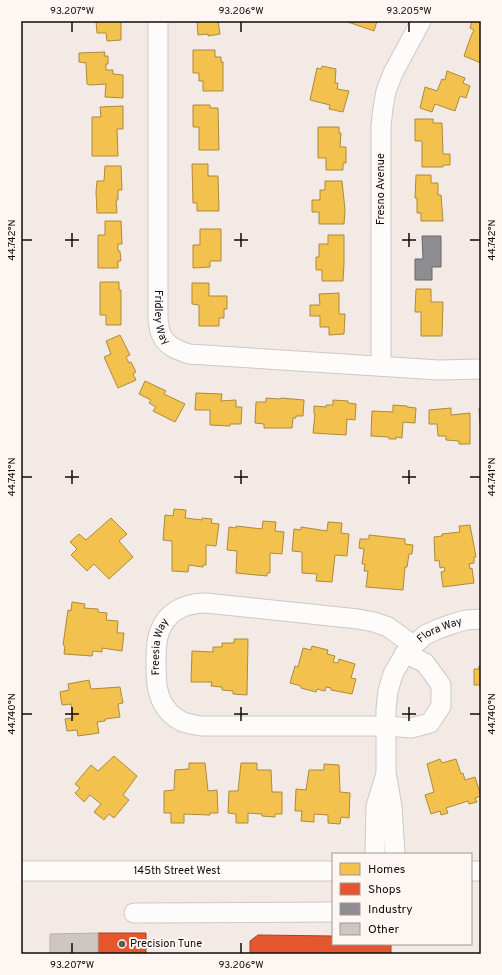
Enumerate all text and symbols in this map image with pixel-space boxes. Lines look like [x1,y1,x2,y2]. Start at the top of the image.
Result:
text: 93.207°W [50,5,94,18]
text: 93.206°W [218,5,264,18]
text: 93.205°W [386,5,432,18]
street label: Fresno Avenue [374,153,388,225]
text: 44.742°N [6,219,19,261]
text: 44.742°N [486,219,499,261]
street label: Fridley Way [151,290,173,348]
text: 44.741°N [6,458,19,496]
text: 44.741°N [486,458,499,496]
street label: Flora Way [414,614,464,646]
street label: Freesia Way [149,615,172,676]
text: 44.740°N [6,693,19,735]
text: 44.740°N [486,693,499,735]
legend [332,853,472,945]
text: Homes [368,862,405,878]
street label: 145th Street West [133,864,221,878]
text: Shops [368,882,401,898]
text: Industry [368,902,413,918]
text: Other [368,922,400,938]
place label: Precision Tune [130,937,202,951]
marker: Precision Tune [117,939,127,949]
text: 93.207°W [50,959,94,972]
text: 93.206°W [218,959,264,972]

